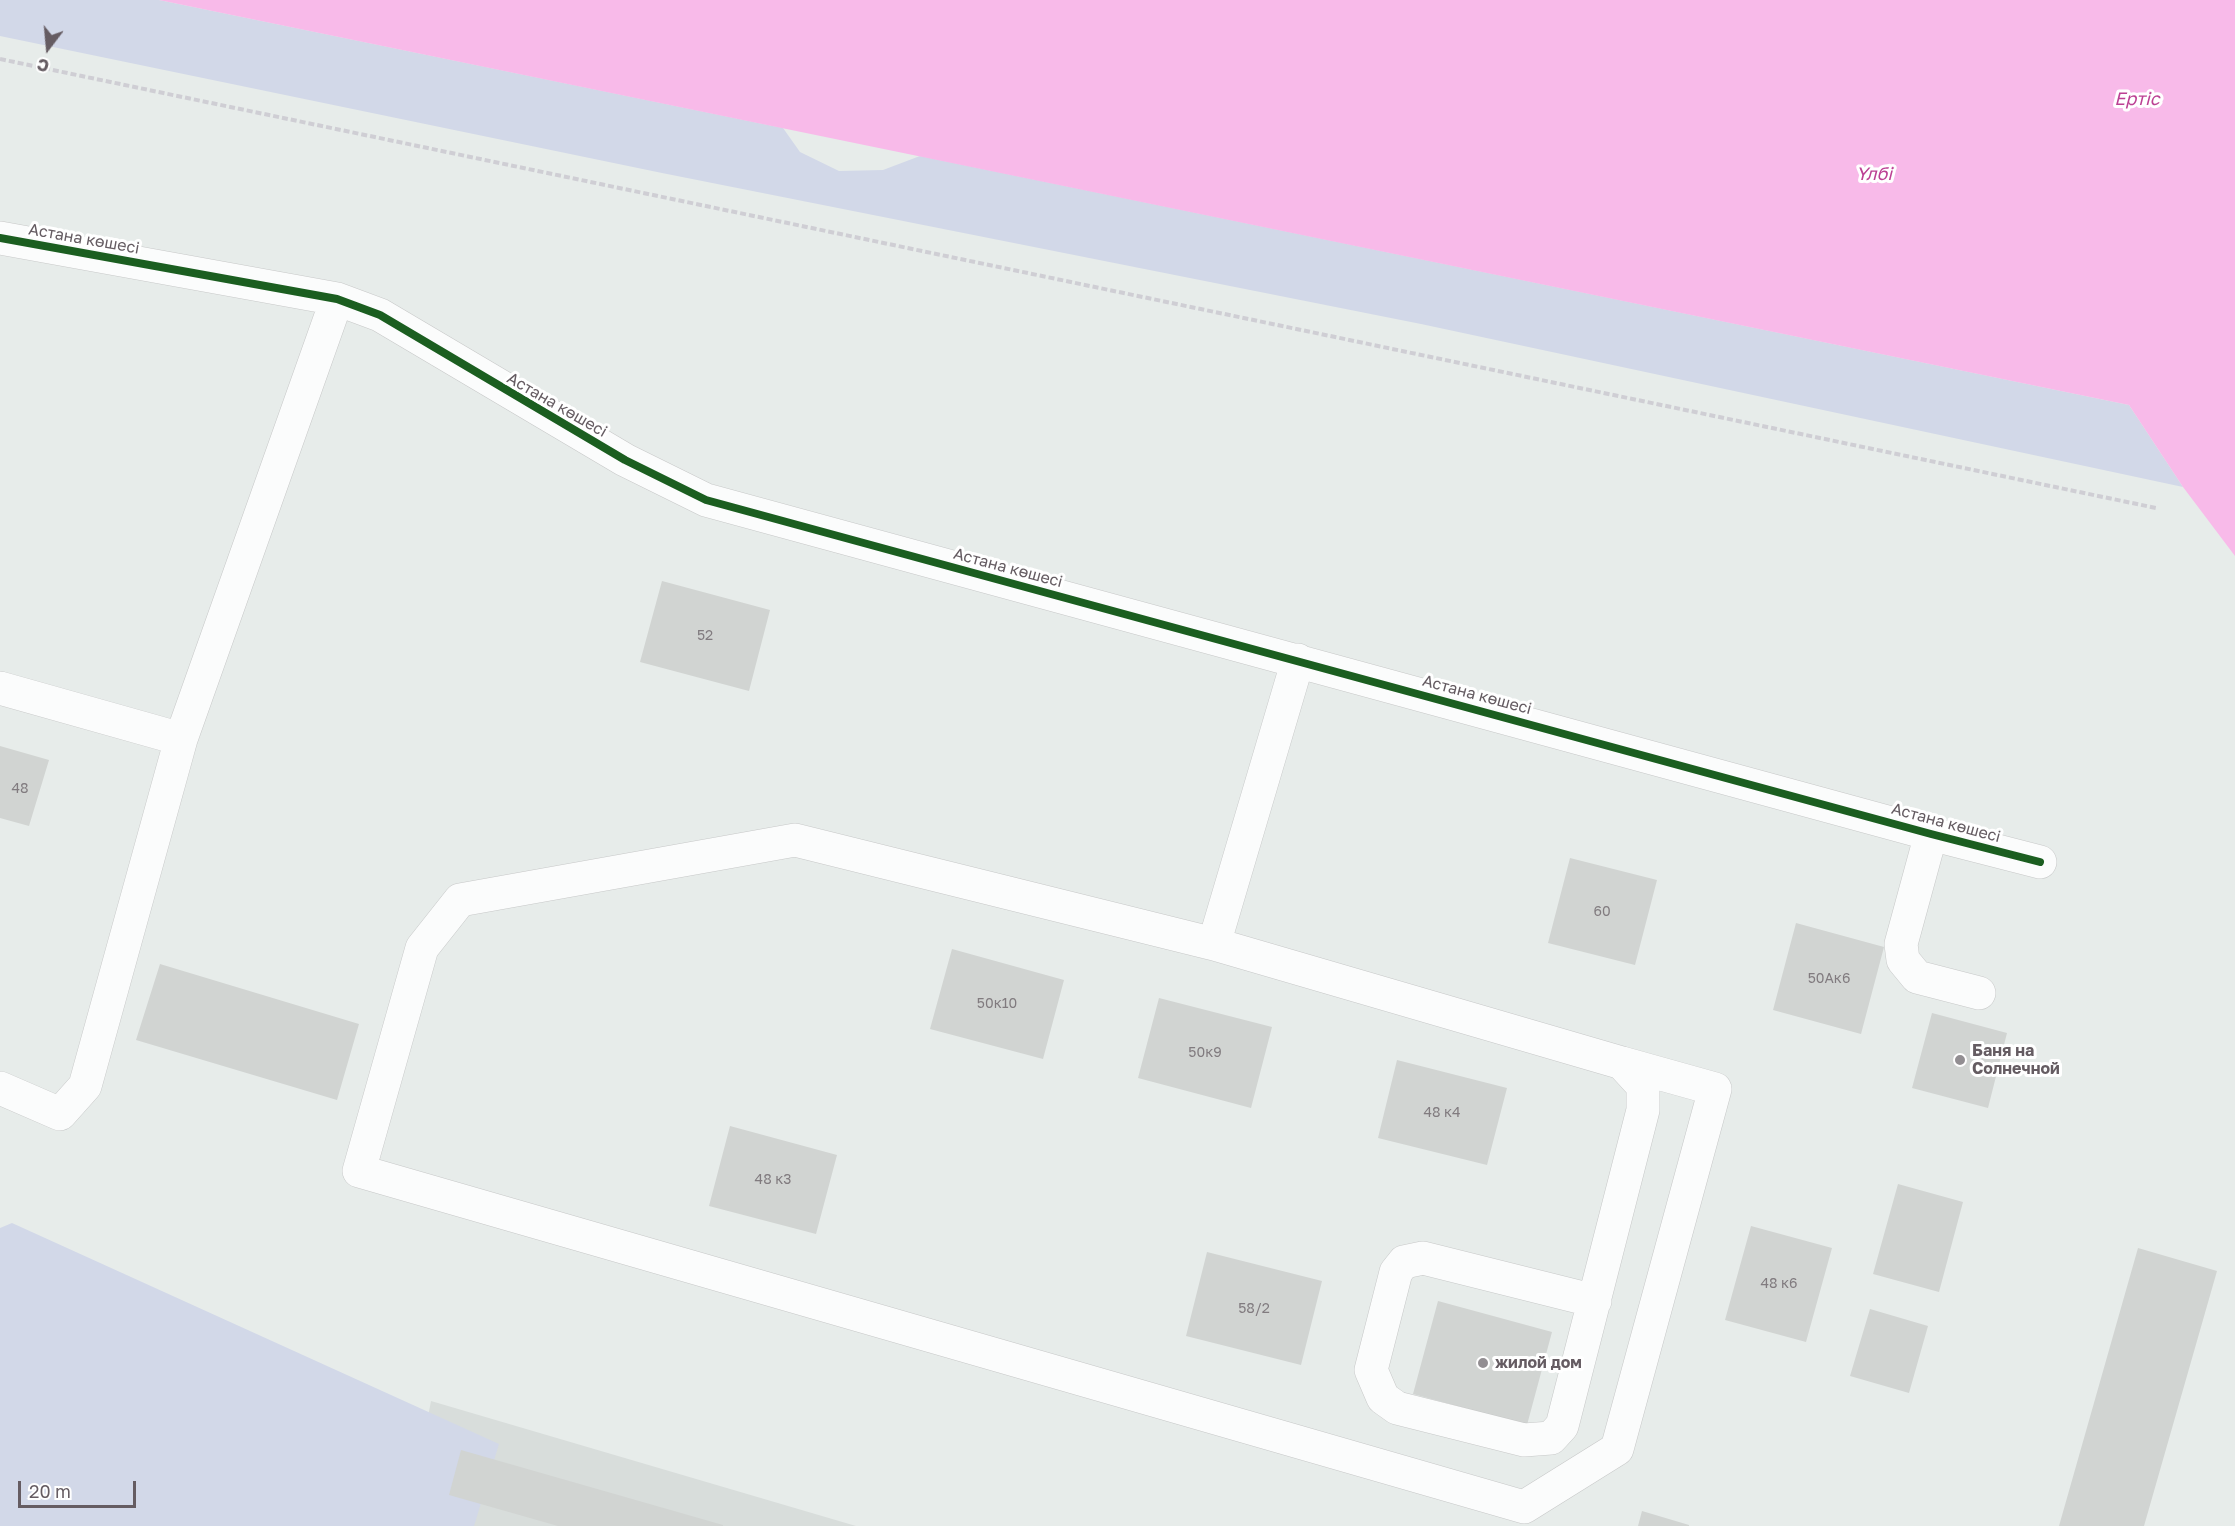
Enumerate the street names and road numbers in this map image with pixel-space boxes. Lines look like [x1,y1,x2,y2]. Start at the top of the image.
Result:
street label: Астана көшесі [27,220,141,258]
street label: Астана көшесі [504,369,610,441]
street label: Астана көшесі [951,544,1065,592]
street label: Астана көшесі [1420,671,1534,719]
street label: Астана көшесі [1889,799,2003,847]

